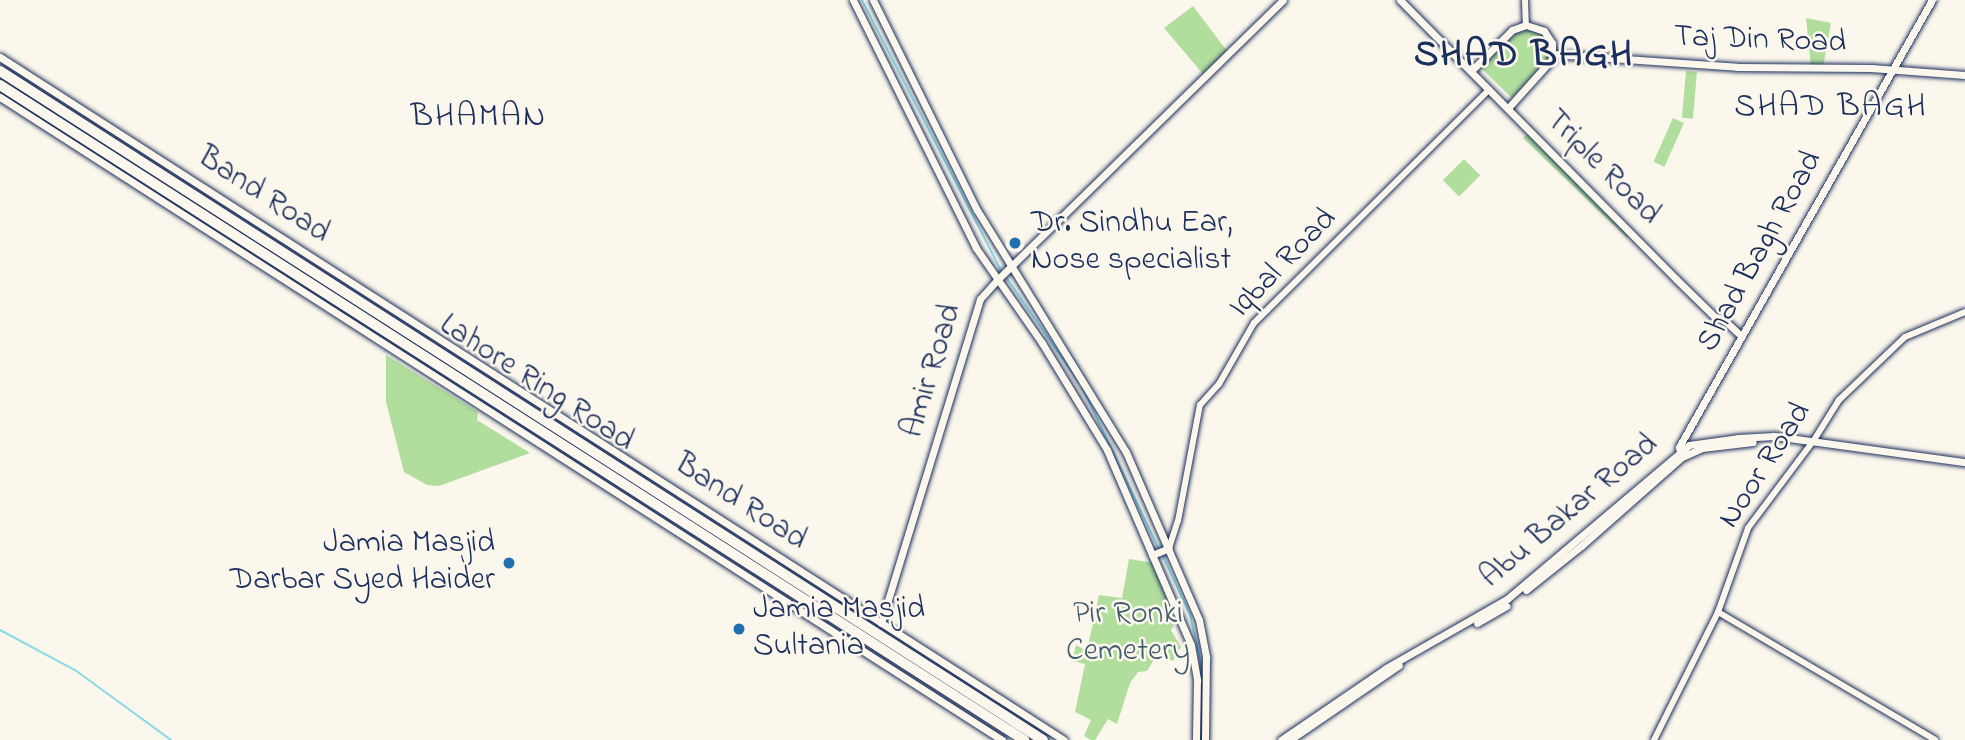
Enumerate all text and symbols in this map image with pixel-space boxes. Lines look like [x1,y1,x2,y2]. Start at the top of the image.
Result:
street label: Taj Din Road [1673,19,1847,63]
district label: SHAD BAGH [1415,34,1633,80]
district label: SHAD BAGH [1735,88,1927,128]
district label: BHAMAN [412,98,546,138]
street label: Triple Road [1536,102,1668,234]
street label: Band Road [190,139,336,253]
street label: Shad Bagh Road [1690,145,1832,359]
street label: Iqbal Road [1222,201,1346,327]
place label: Dr. Sindhu Ear, Nose specialist [1031,206,1233,281]
marker: Dr. Sindhu Ear, Nose specialist [1005,233,1025,253]
street label: Amir Road [894,299,972,443]
street label: Lahore Ring Road [431,307,641,461]
street label: Noor Road [1711,396,1821,536]
street label: Abu Bakar Road [1473,426,1667,598]
street label: Band Road [667,446,813,560]
place label: Jamia Masjid Darbar Syed Haider [230,526,495,601]
marker: Jamia Masjid Darbar Syed Haider [501,555,517,571]
place label: Jamia Masjid Sultania [753,592,925,667]
park label: Pir Ronki Cemetery [1066,597,1190,672]
marker: Jamia Masjid Sultania [731,621,747,637]

